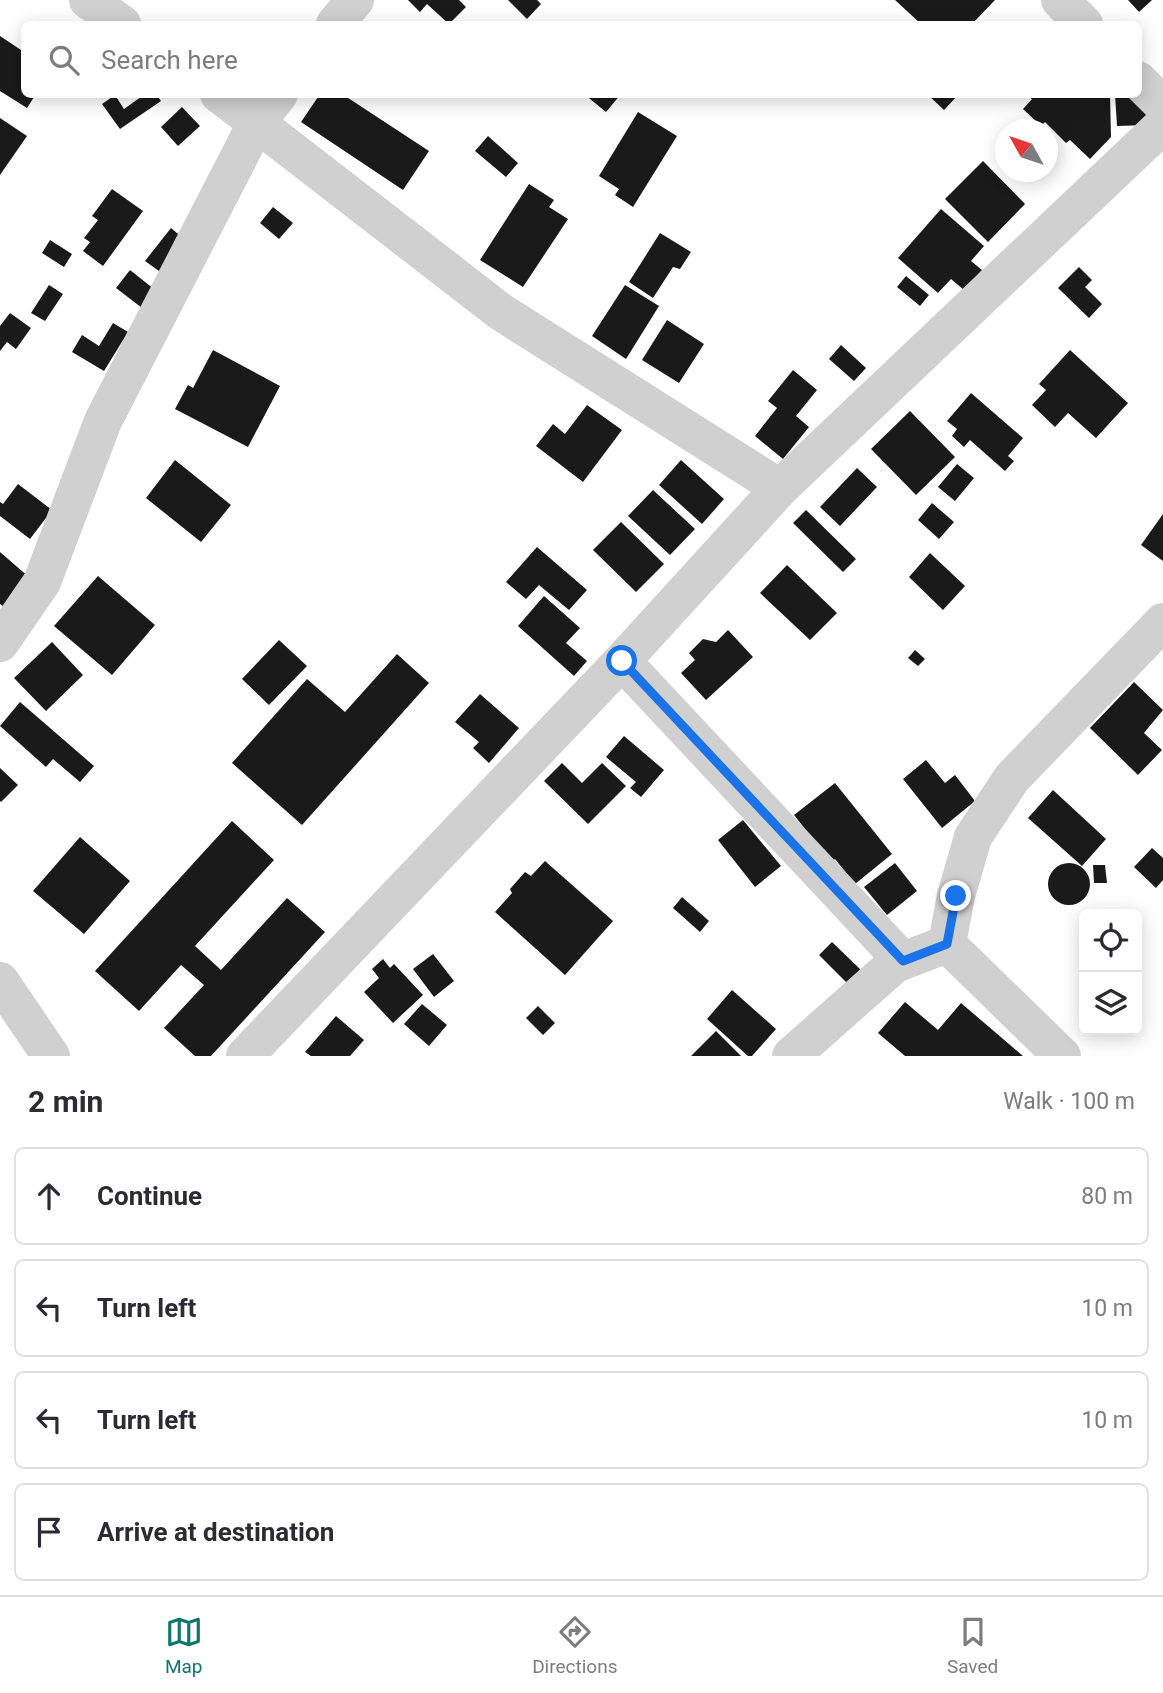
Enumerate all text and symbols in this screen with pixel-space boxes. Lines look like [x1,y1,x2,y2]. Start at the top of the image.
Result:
search box [21,21,1142,98]
icon: search [45,41,83,79]
text: Search here [101,45,238,75]
north arrow [995,119,1058,182]
route start [606,645,637,676]
route end [940,880,971,911]
map controls [1079,909,1142,1035]
button: locate [1079,909,1142,972]
button: layers [1079,972,1142,1035]
text: 2 min [28,1084,103,1119]
text: Walk · 100 m [1003,1088,1135,1115]
icon: ahead [30,1177,68,1215]
text: Continue [97,1181,202,1211]
text: 80 m [1081,1183,1133,1210]
icon: left [30,1289,68,1327]
text: Turn left [97,1293,196,1323]
text: 10 m [1081,1295,1133,1322]
icon: left [30,1401,68,1439]
text: Turn left [97,1405,196,1435]
text: 10 m [1081,1407,1133,1434]
icon: arrive [30,1513,68,1551]
text: Arrive at destination [97,1517,334,1547]
tab: Map [165,1613,203,1678]
tab: Directions [532,1613,617,1678]
tab: Saved [947,1613,998,1678]

